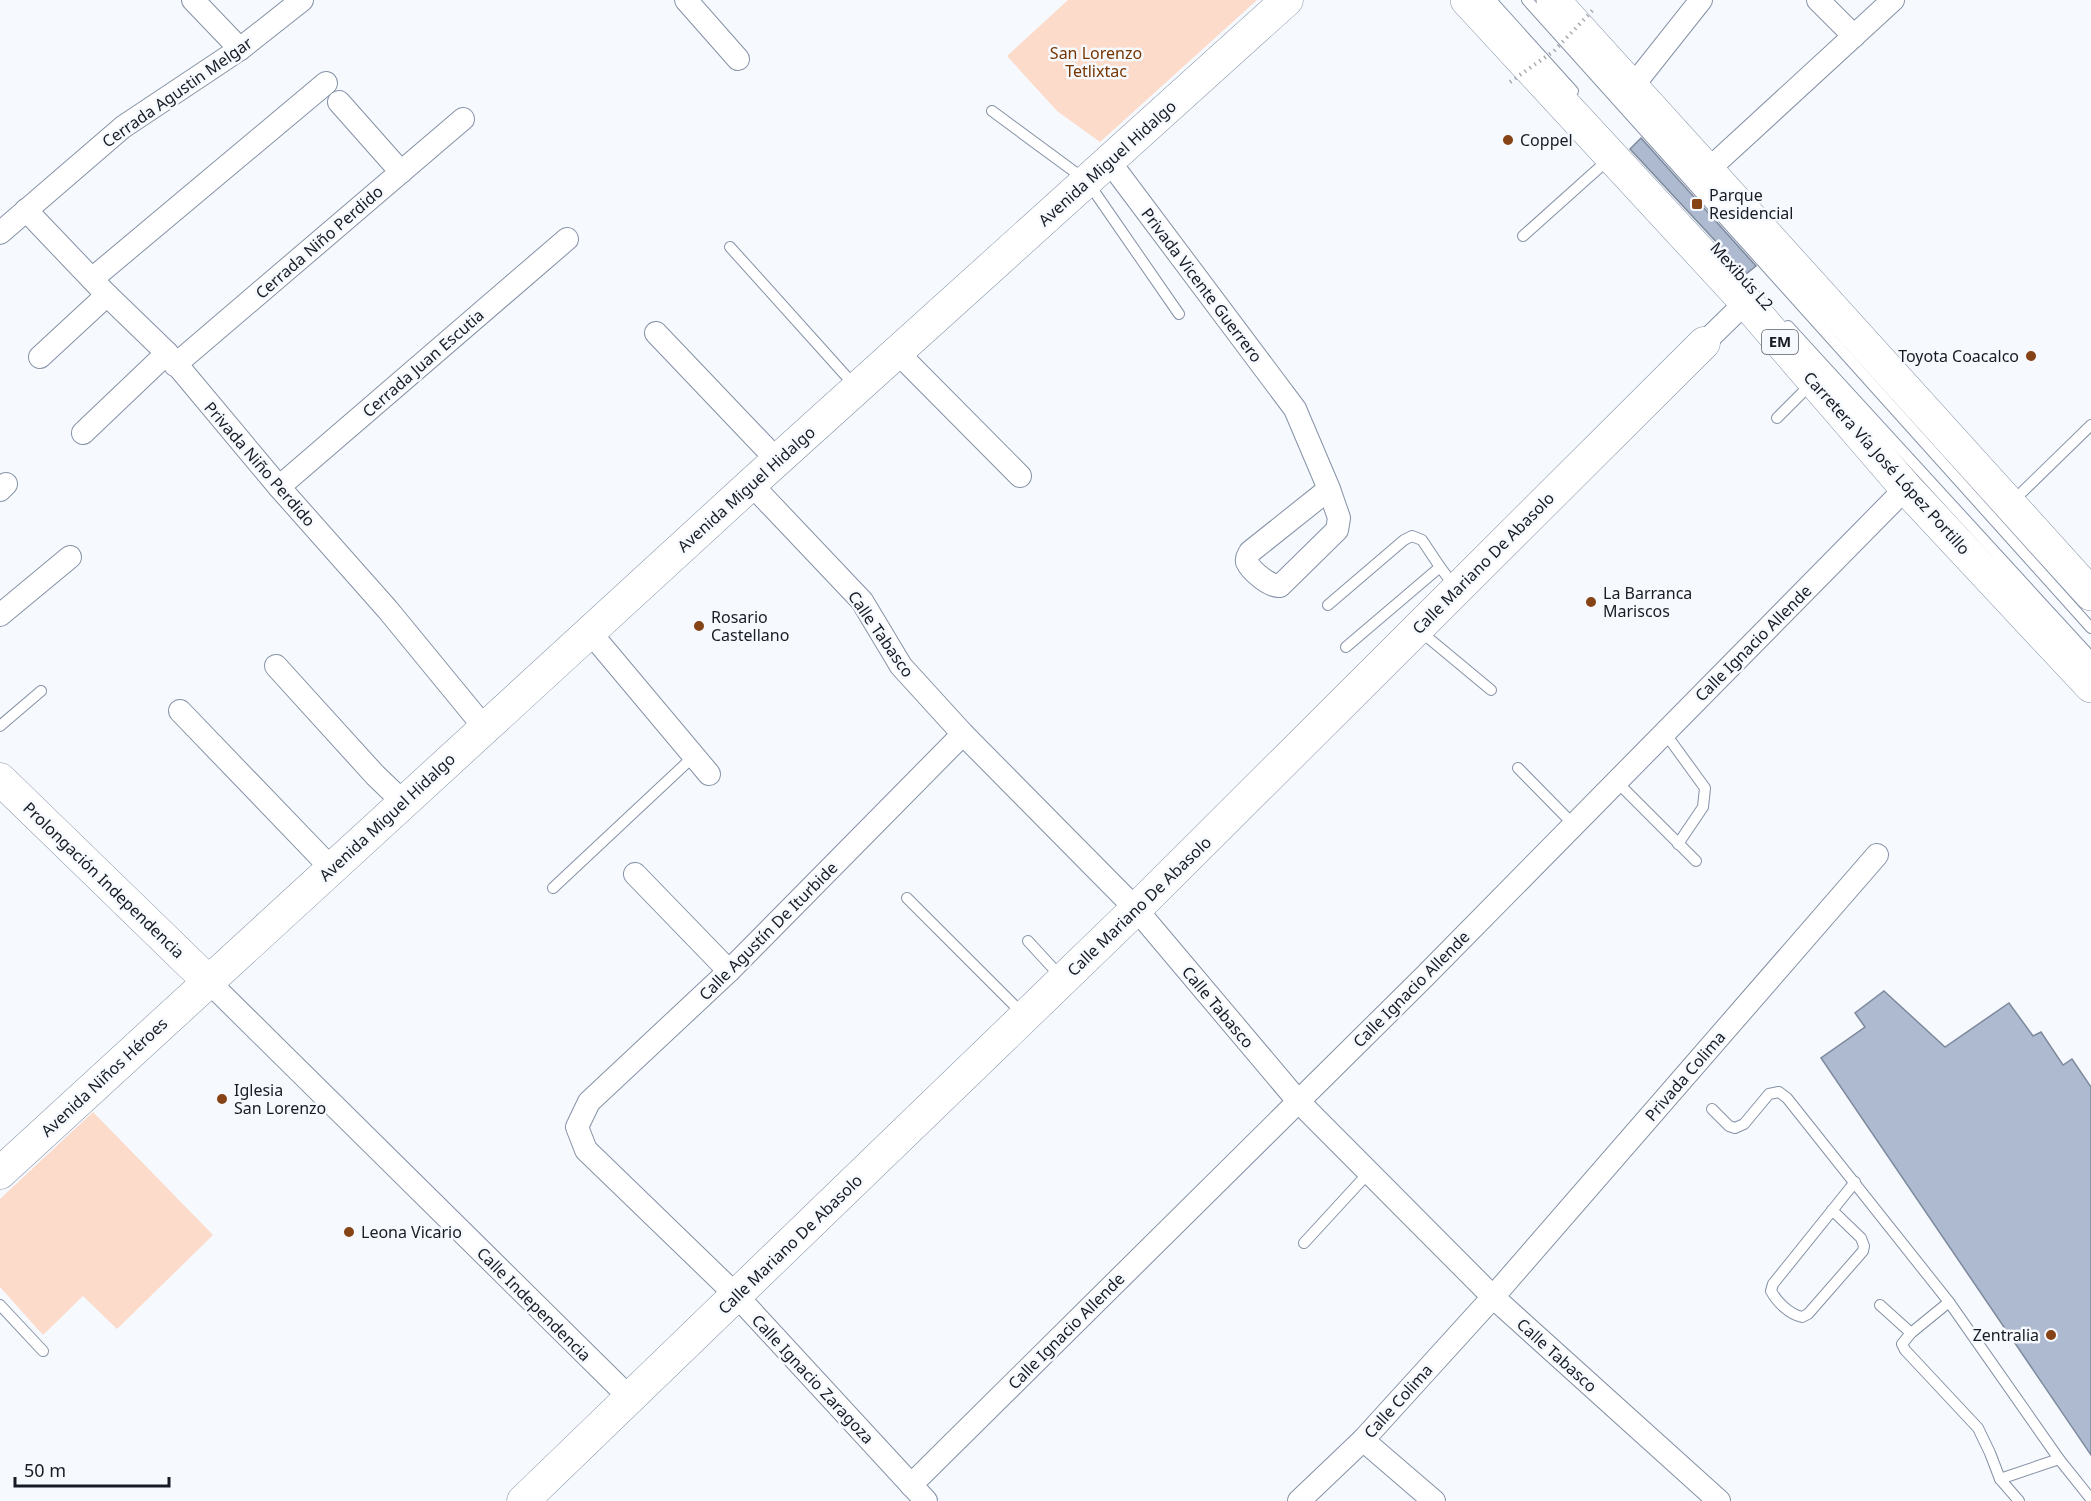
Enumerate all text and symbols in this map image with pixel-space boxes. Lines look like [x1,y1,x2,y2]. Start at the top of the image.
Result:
street label: Cerrada Agustin Melgar [98,32,257,152]
park label: San Lorenzo Tetlixtac [1050,42,1142,82]
street label: Avenida Miguel Hidalgo [1033,95,1181,231]
place label: Coppel [1520,129,1573,151]
marker: Coppel [1501,133,1515,147]
street label: Cerrada Niño Perdido [250,180,388,304]
place label: Parque Residencial [1709,184,1793,224]
marker: Parque Residencial [1690,197,1704,211]
street label: Privada Vicente Guerrero [1137,203,1267,367]
street label: Mexibús L2 [1705,237,1779,315]
street label: Cerrada Juan Escutia [358,304,488,422]
road number: EM [1762,330,1798,354]
place label: Toyota Coacalco [1898,345,2019,367]
marker: Toyota Coacalco [2024,349,2038,363]
street label: Carretera Vía José López Portillo [1799,367,1975,559]
street label: Privada Niño Perdido [200,397,320,531]
street label: Avenida Miguel Hidalgo [672,421,820,557]
street label: Calle Mariano De Abasolo [1407,487,1559,639]
street label: Calle Ignacio Allende [1690,580,1816,706]
place label: La Barranca Mariscos [1603,582,1692,622]
street label: Calle Tabasco [843,586,919,682]
marker: La Barranca Mariscos [1584,595,1598,609]
place label: Rosario Castellano [711,606,789,646]
marker: Rosario Castellano [692,619,706,633]
street label: Avenida Miguel Hidalgo [314,748,460,886]
street label: Prolongación Independencia [19,797,189,963]
street label: Calle Mariano De Abasolo [1062,831,1216,981]
street label: Calle Agustín De Iturbide [694,857,842,1005]
street label: Calle Ignacio Allende [1348,926,1474,1052]
street label: Calle Tabasco [1177,961,1259,1053]
street label: Avenida Niños Héroes [36,1012,172,1142]
street label: Privada Colima [1640,1026,1730,1126]
place label: Iglesia San Lorenzo [234,1079,326,1119]
marker: Iglesia San Lorenzo [215,1092,229,1106]
street label: Calle Mariano De Abasolo [713,1169,867,1319]
place label: Leona Vicario [361,1221,462,1243]
marker: Leona Vicario [342,1225,356,1239]
street label: Calle Independencia [472,1242,596,1366]
street label: Calle Ignacio Allende [1003,1268,1129,1394]
street label: Calle Ignacio Zaragoza [747,1309,879,1449]
street label: Calle Tabasco [1512,1313,1602,1397]
place label: Zentralia [1973,1324,2039,1346]
marker: Zentralia [2044,1328,2058,1342]
street label: Calle Colima [1359,1359,1437,1443]
scale bar [15,1450,170,1488]
text: 50 m [24,1458,66,1482]

